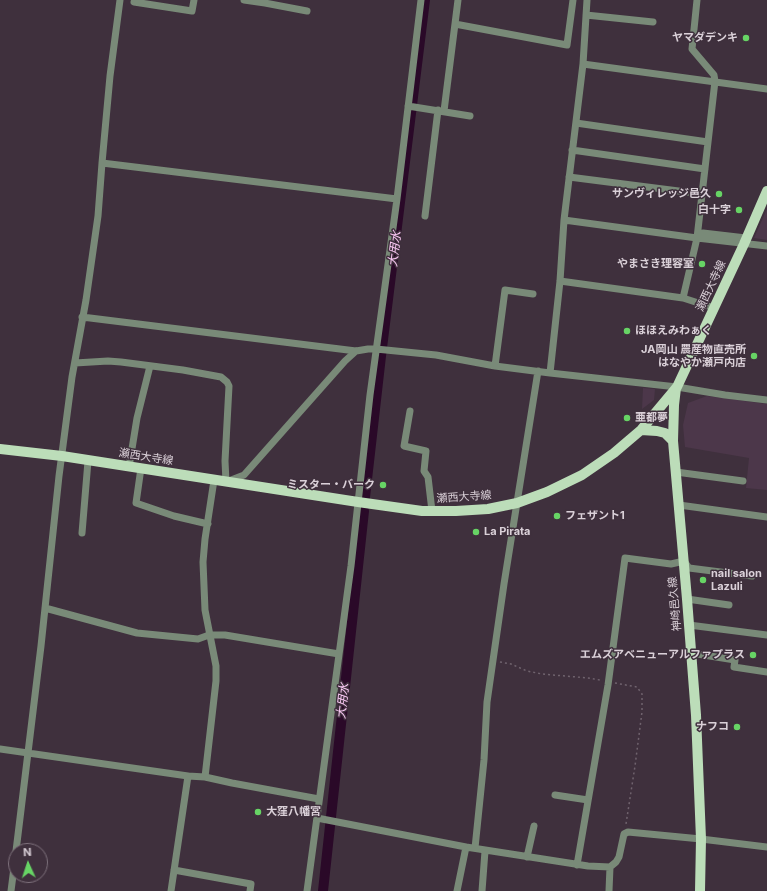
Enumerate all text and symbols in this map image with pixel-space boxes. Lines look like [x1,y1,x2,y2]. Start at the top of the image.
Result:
place label: ヤマダデンキ [672,31,738,45]
marker: ヤマダデンキ [741,33,751,43]
place label: サンヴィレッジ邑久 [612,187,711,201]
marker: サンヴィレッジ邑久 [714,189,724,199]
place label: 白十字 [698,203,731,217]
marker: 白十字 [734,205,744,215]
water label: 大用水 [386,230,404,268]
place label: やまさき理容室 [617,257,694,271]
street label: 瀬西大寺線 [693,258,729,314]
marker: やまさき理容室 [697,259,707,269]
place label: ほほえみわぁく [635,324,712,338]
marker: ほほえみわぁく [622,326,632,336]
place label: JA岡山 農産物直売所 はなやか瀬戸内店 [641,343,746,369]
marker: JA岡山 農産物直売所 はなやか瀬戸内店 [749,351,759,361]
place label: 亜都夢 [635,411,668,425]
marker: 亜都夢 [622,413,632,423]
street label: 瀬西大寺線 [118,446,174,468]
place label: ミスター・バーク [287,478,375,492]
marker: ミスター・バーク [378,480,388,490]
street label: 瀬西大寺線 [436,488,492,506]
place label: フェザント1 [565,509,625,523]
marker: フェザント1 [552,511,562,521]
place label: La Pirata [484,525,531,539]
marker: La Pirata [471,527,481,537]
place label: nail salon Lazuli [711,567,762,593]
marker: nail salon Lazuli [698,575,708,585]
street label: 神崎邑久線 [666,576,684,632]
place label: エムズアベニューアルファプラス [580,648,745,662]
marker: エムズアベニューアルファプラス [748,650,758,660]
water label: 大用水 [334,682,352,720]
place label: ナフコ [696,720,729,734]
marker: ナフコ [732,722,742,732]
place label: 大窪八幡宮 [266,805,321,819]
marker: 大窪八幡宮 [253,807,263,817]
north arrow [8,843,48,883]
text: N [23,845,32,859]

